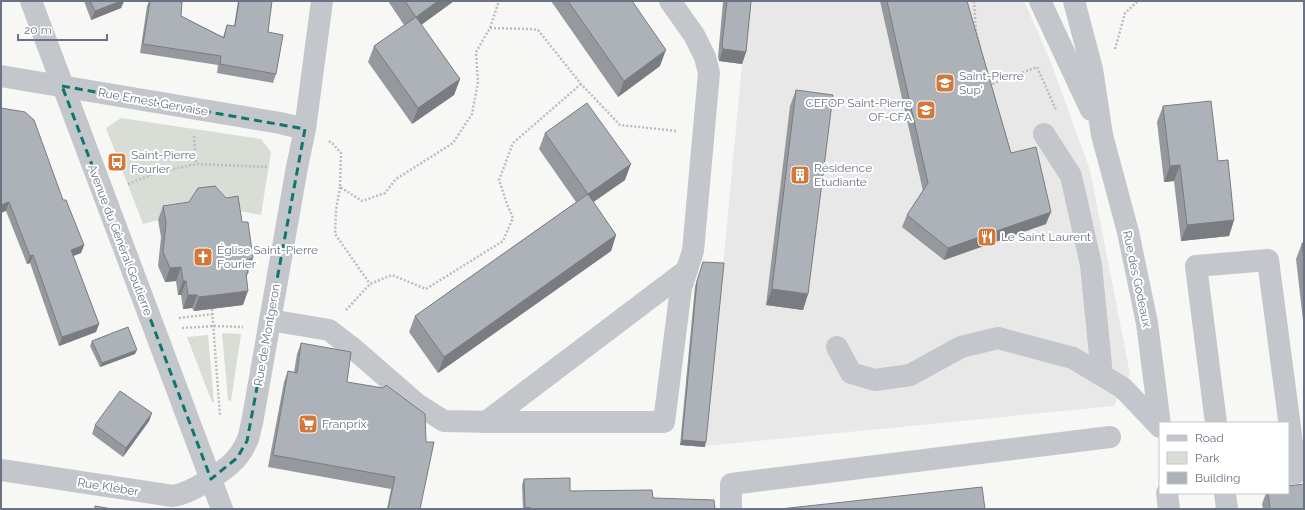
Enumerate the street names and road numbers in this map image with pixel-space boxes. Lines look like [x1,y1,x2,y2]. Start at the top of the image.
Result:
street label: Rue Ernest Gervaise [97,85,209,119]
street label: Avenue du Général Goutierre [85,162,155,318]
street label: Rue des Godeaux [1120,229,1154,329]
street label: Rue de Montgeron [251,283,283,387]
street label: Rue Kléber [76,475,140,499]

